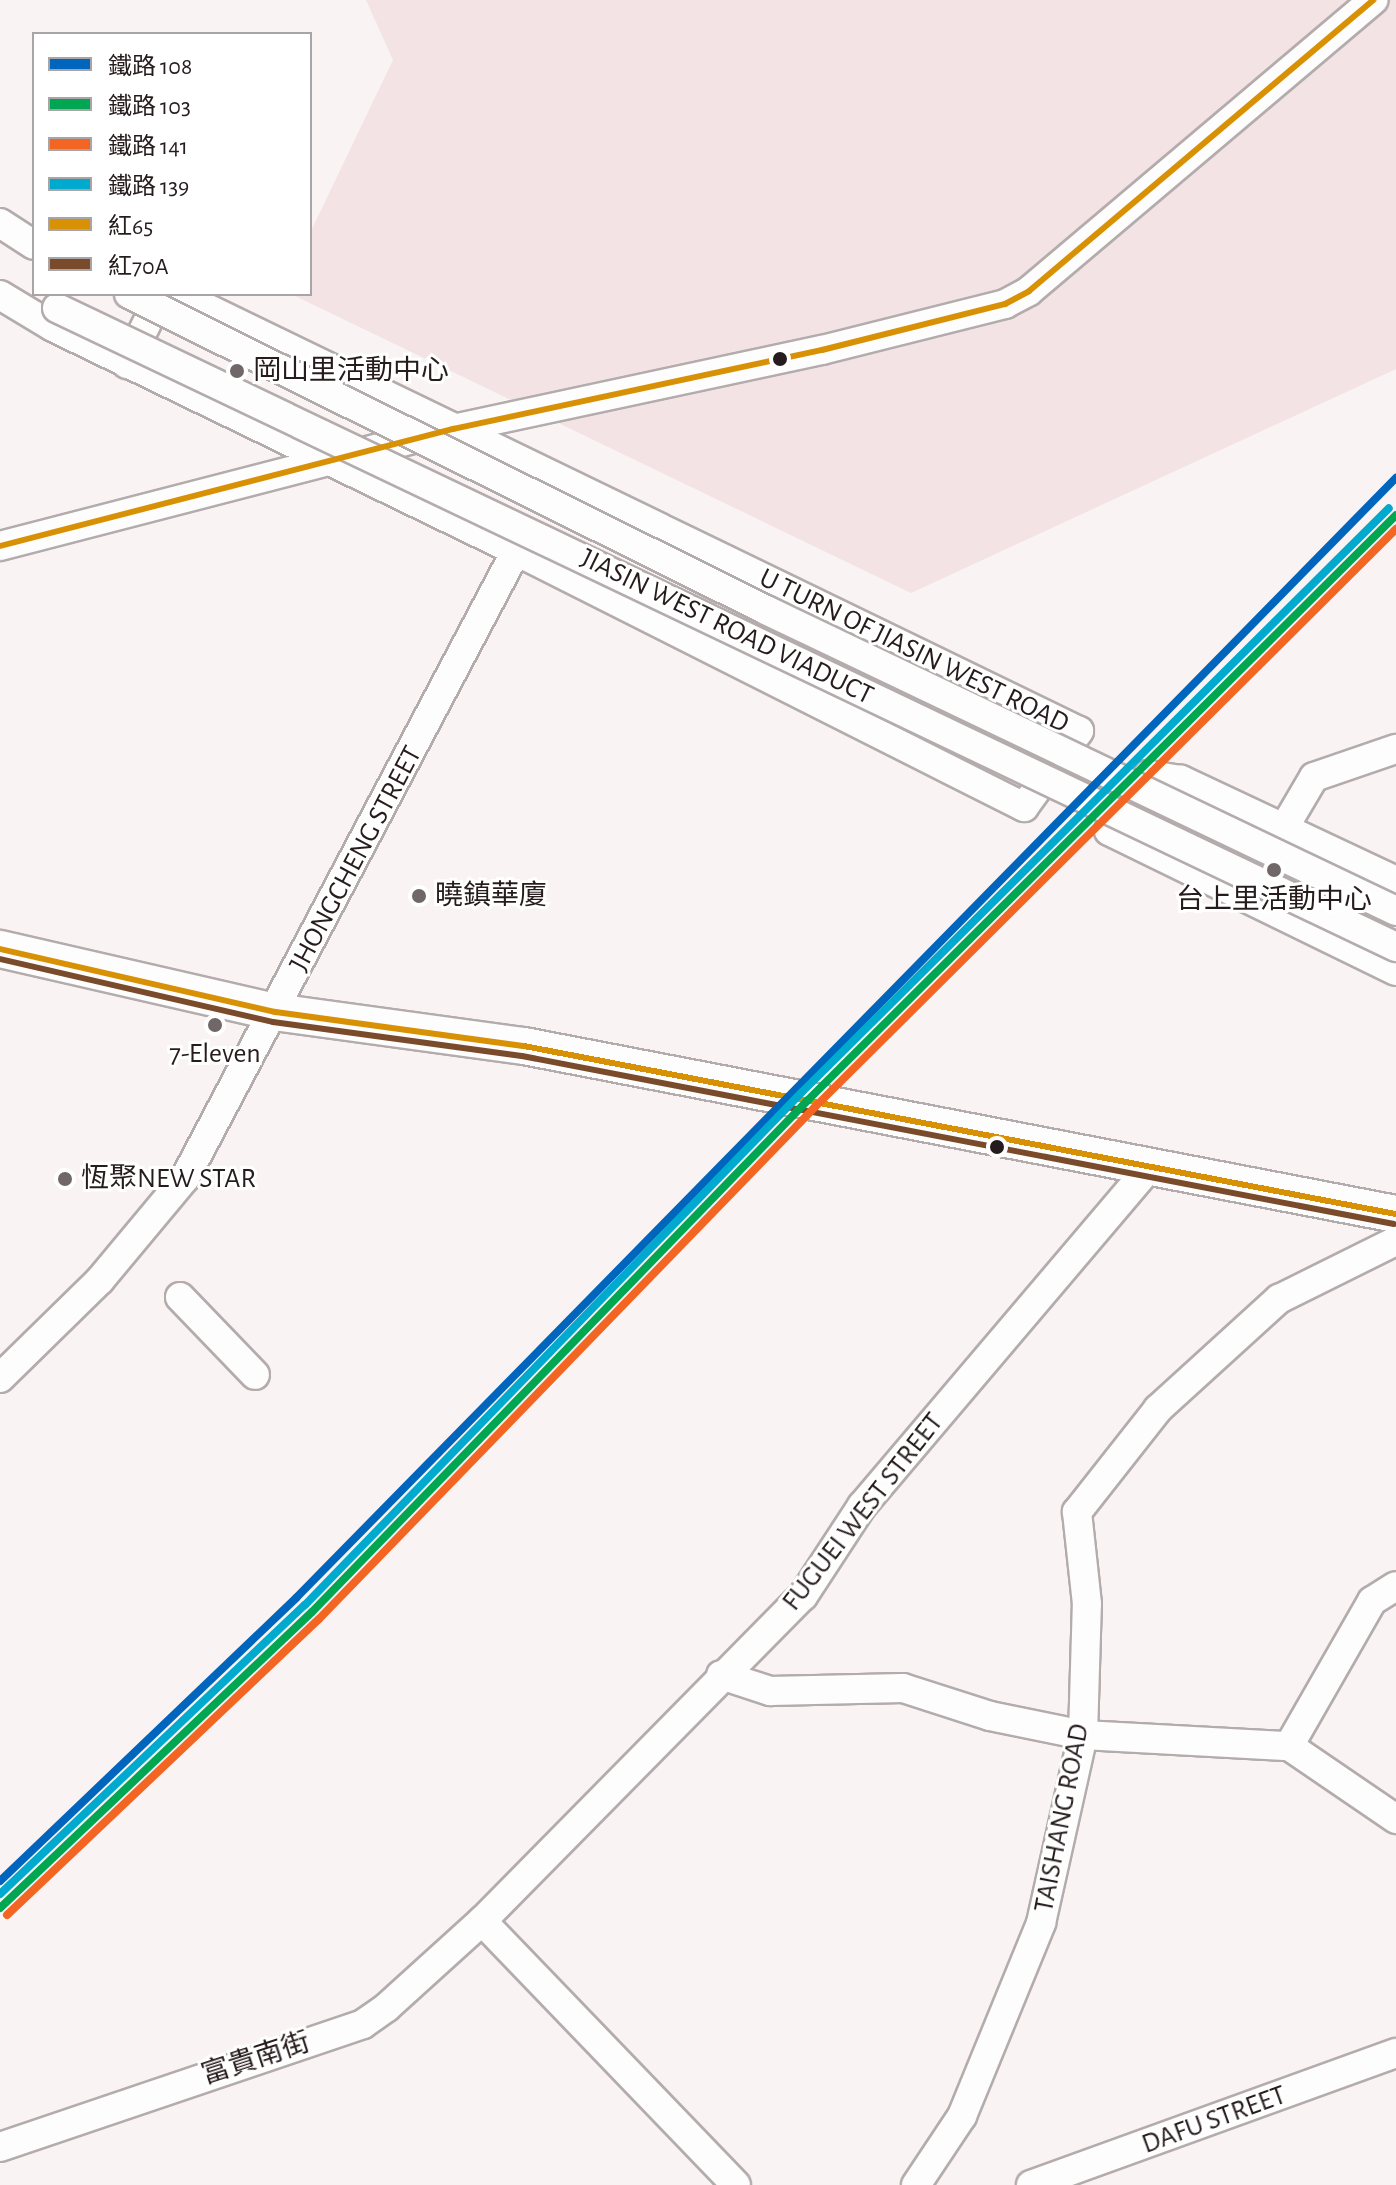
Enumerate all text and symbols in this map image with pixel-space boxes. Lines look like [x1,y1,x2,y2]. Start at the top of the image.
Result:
legend [32,32,312,296]
text: 鐵路 108 [108,55,192,79]
text: 鐵路 103 [108,95,191,119]
text: 鐵路 141 [108,135,188,159]
text: 鐵路 139 [108,175,189,199]
text: 紅65 [108,215,153,239]
text: 紅70A [108,255,169,279]
unlabelled marker [772,351,788,367]
place label: 岡山里活動中心 [253,354,449,388]
marker: 岡山里活動中心 [228,362,246,380]
street label: JIASIN WEST ROAD VIADUCT [575,541,879,713]
street label: U TURN OF JIASIN WEST ROAD [754,561,1074,741]
street label: JHONGCHENG STREET [282,740,430,978]
marker: 台上里活動中心 [1265,861,1283,879]
place label: 曉鎮華廈 [435,879,547,913]
place label: 台上里活動中心 [1176,883,1372,917]
marker: 曉鎮華廈 [410,887,428,905]
marker: 7-Eleven [206,1016,224,1034]
place label: 7-Eleven [169,1037,261,1071]
unlabelled marker [989,1139,1005,1155]
place label: 恆聚NEW STAR [81,1162,256,1196]
marker: 恆聚NEW STAR [56,1170,74,1188]
street label: FUGUEI WEST STREET [775,1406,951,1618]
street label: TAISHANG ROAD [1027,1721,1097,1915]
street label: 富貴南街 [198,2026,314,2092]
street label: DAFU STREET [1137,2078,1291,2162]

